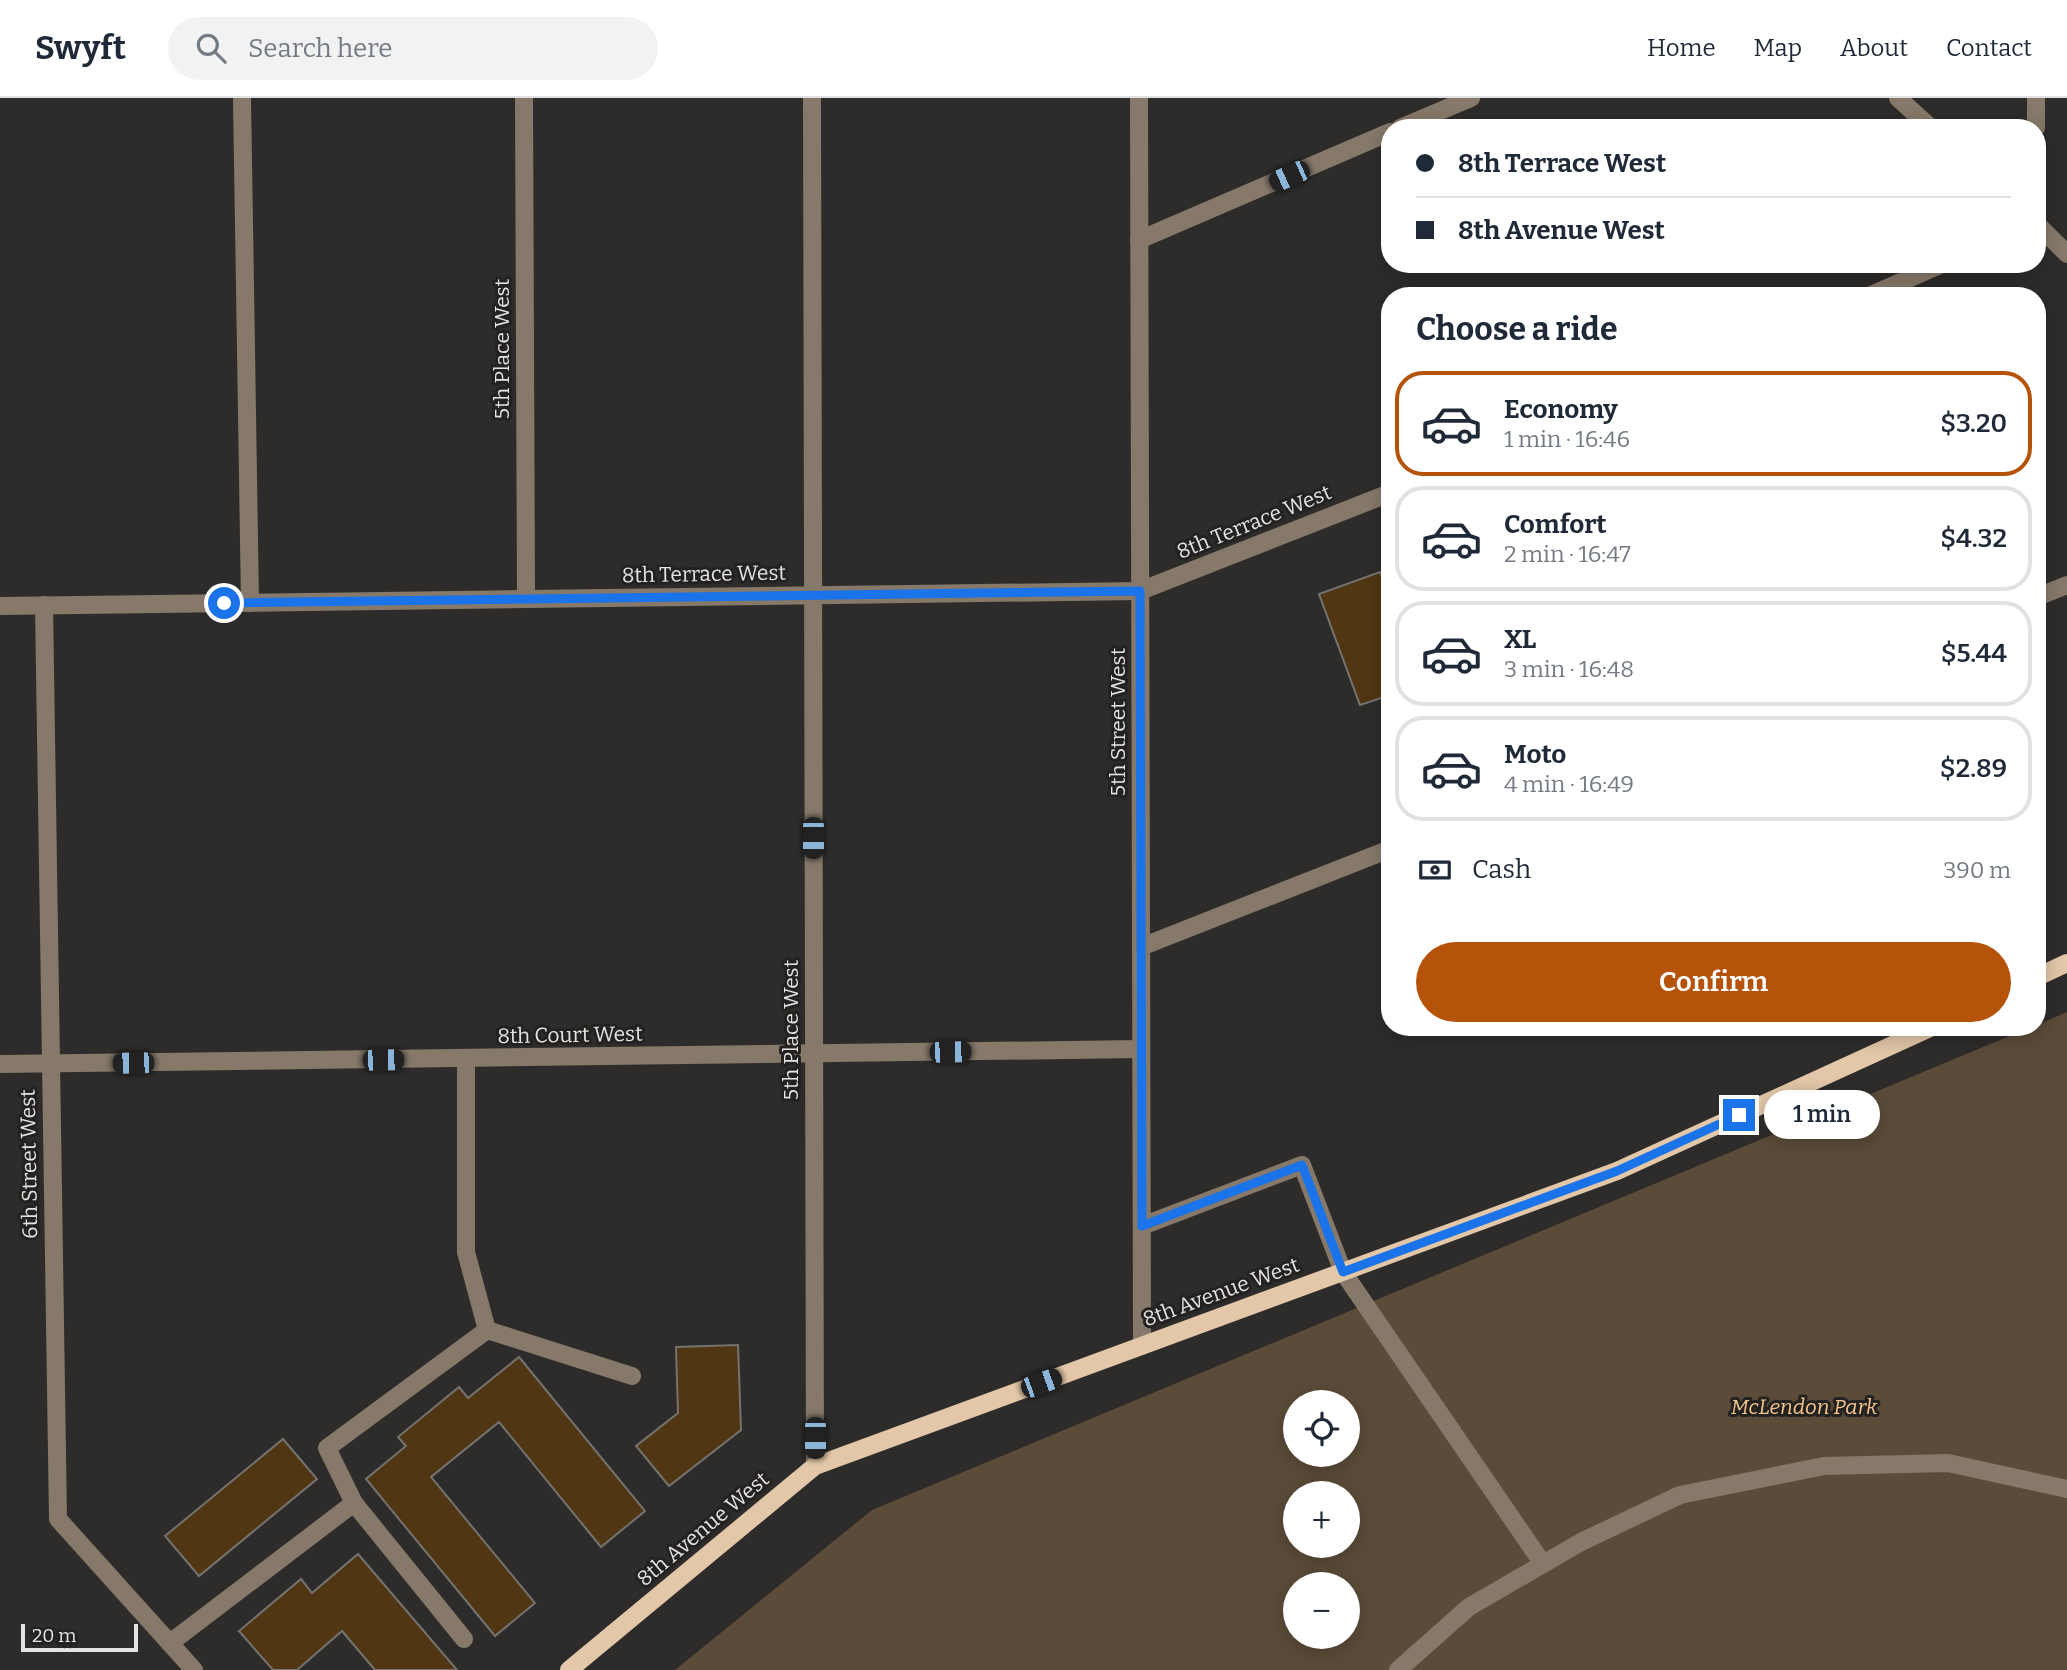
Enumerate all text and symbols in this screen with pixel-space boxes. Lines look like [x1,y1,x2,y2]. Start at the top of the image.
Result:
search box [168,17,658,80]
text: Swyft [35,28,126,68]
icon: search [192,29,230,67]
text: Search here [248,33,392,64]
text: Home [1647,34,1716,62]
text: Map [1754,34,1802,62]
text: About [1840,34,1908,62]
text: Contact [1946,34,2032,62]
text: 8th Terrace West [1458,148,1666,179]
car [1266,158,1313,194]
text: 8th Avenue West [1458,215,1665,246]
street label: 5th Place West [489,278,515,419]
text: Choose a ride [1416,310,1617,348]
icon: car [1420,392,1483,455]
text: Economy [1504,394,1618,425]
text: $3.20 [1940,408,2007,439]
text: 1 min · 16:46 [1504,425,1630,453]
street label: 8th Terrace West [1173,479,1335,565]
icon: car [1420,507,1483,570]
text: Comfort [1504,509,1607,540]
text: $4.32 [1940,523,2007,554]
text: 2 min · 16:47 [1504,540,1631,568]
street label: 8th Terrace West [622,560,787,588]
route start [208,587,240,619]
icon: car [1420,622,1483,685]
text: XL [1504,624,1536,655]
text: $5.44 [1941,638,2007,669]
street label: 5th Street West [1105,647,1131,796]
text: 3 min · 16:48 [1504,655,1634,683]
icon: car [1420,737,1483,800]
text: Moto [1504,739,1566,770]
text: $2.89 [1940,753,2007,784]
text: 4 min · 16:49 [1504,770,1634,798]
car [803,817,824,859]
icon: cash [1416,851,1454,889]
text: Cash [1472,854,1531,885]
text: 390 m [1943,856,2011,884]
button: Confirm [1416,942,2011,1022]
street label: 5th Place West [778,959,804,1100]
street label: 8th Court West [497,1021,643,1049]
car [929,1041,972,1063]
car [362,1049,405,1071]
car [112,1052,155,1074]
street label: 6th Street West [15,1089,43,1239]
callout: 1 min [1764,1090,1879,1140]
route end [1723,1099,1755,1131]
text: 1 min [1793,1100,1851,1128]
street label: 8th Avenue West [1139,1252,1303,1332]
car [1018,1366,1065,1400]
map controls [1283,1390,1360,1649]
button: locate [1283,1390,1360,1467]
park label: McLendon Park [1731,1394,1878,1420]
car [805,1417,826,1459]
street label: 8th Avenue West [632,1466,775,1592]
button: + [1283,1481,1360,1558]
button: − [1283,1572,1360,1649]
scale bar [21,1621,138,1653]
text: 20 m [32,1624,76,1647]

